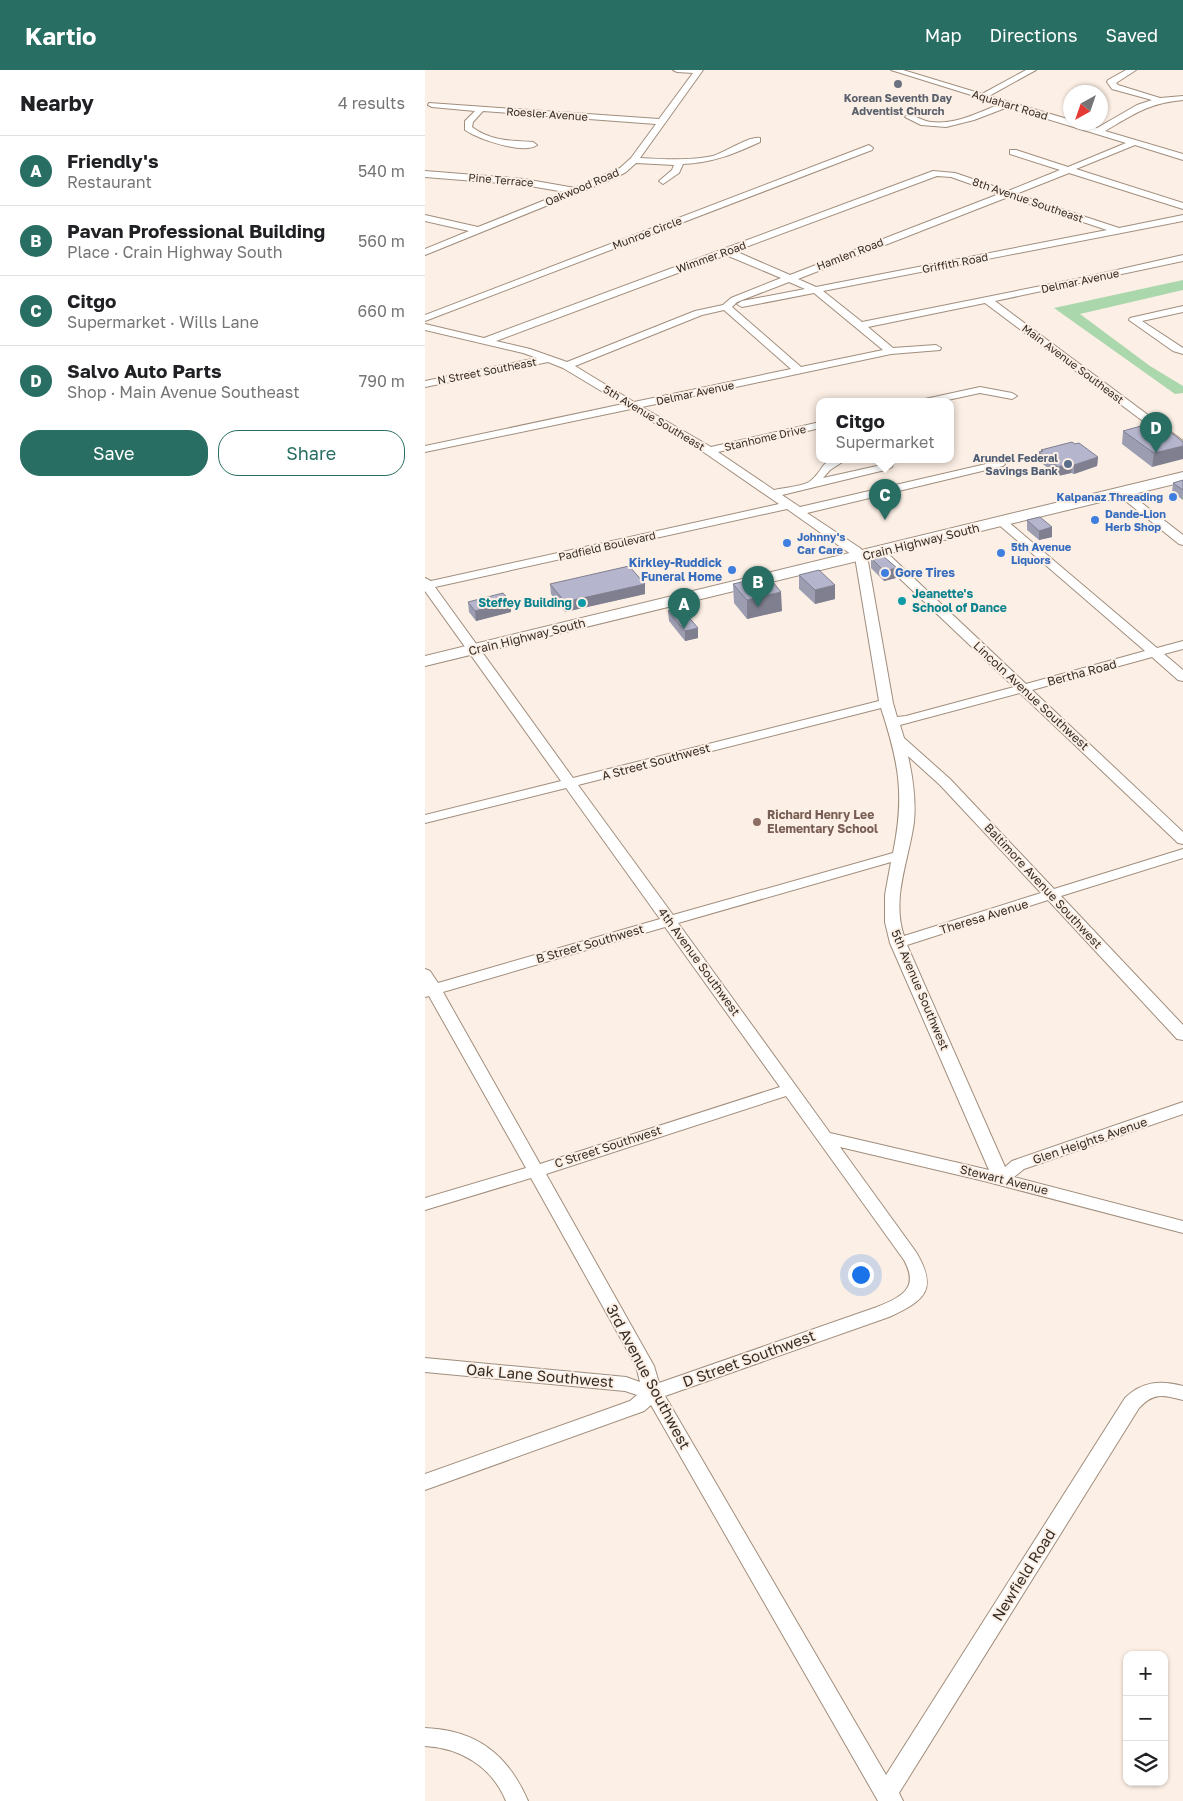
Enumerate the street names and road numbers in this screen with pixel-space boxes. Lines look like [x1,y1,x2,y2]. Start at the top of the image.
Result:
street label: Aquahart Road [971,87,1050,122]
street label: Roesler Avenue [506,104,588,123]
street label: Oakwood Road [543,165,621,208]
street label: Pine Terrace [468,170,534,189]
street label: 8th Avenue Southeast [971,174,1085,225]
street label: Munroe Circle [610,213,683,252]
street label: Hamlen Road [815,235,885,272]
street label: Wimmer Road [674,238,748,275]
street label: Griffith Road [921,250,989,275]
street label: Delmar Avenue [1040,266,1120,295]
street label: Main Avenue Southeast [1020,321,1127,406]
street label: N Street Southeast [436,355,538,386]
street label: Delmar Avenue [655,378,735,407]
street label: 5th Avenue Southeast [601,382,707,453]
street label: Stanhome Drive [723,422,807,453]
street label: Crain Highway South [861,520,981,563]
street label: Padfield Boulevard [557,528,657,563]
street label: Crain Highway South [467,615,587,658]
street label: Lincoln Avenue Southwest [970,638,1092,753]
street label: Bertha Road [1046,656,1118,689]
street label: A Street Southwest [600,740,712,783]
street label: Baltimore Avenue Southwest [981,820,1106,952]
street label: Theresa Avenue [938,896,1030,937]
street label: 4th Avenue Southwest [655,905,744,1019]
street label: B Street Southwest [534,921,646,966]
street label: 5th Avenue Southwest [888,927,953,1052]
street label: Glen Heights Avenue [1031,1114,1149,1167]
street label: C Street Southwest [552,1122,663,1171]
street label: Stewart Avenue [958,1161,1050,1198]
street label: 3rd Avenue Southwest [603,1301,695,1452]
street label: D Street Southwest [680,1326,817,1390]
street label: Oak Lane Southwest [466,1360,615,1390]
street label: Newfield Road [988,1525,1059,1624]

